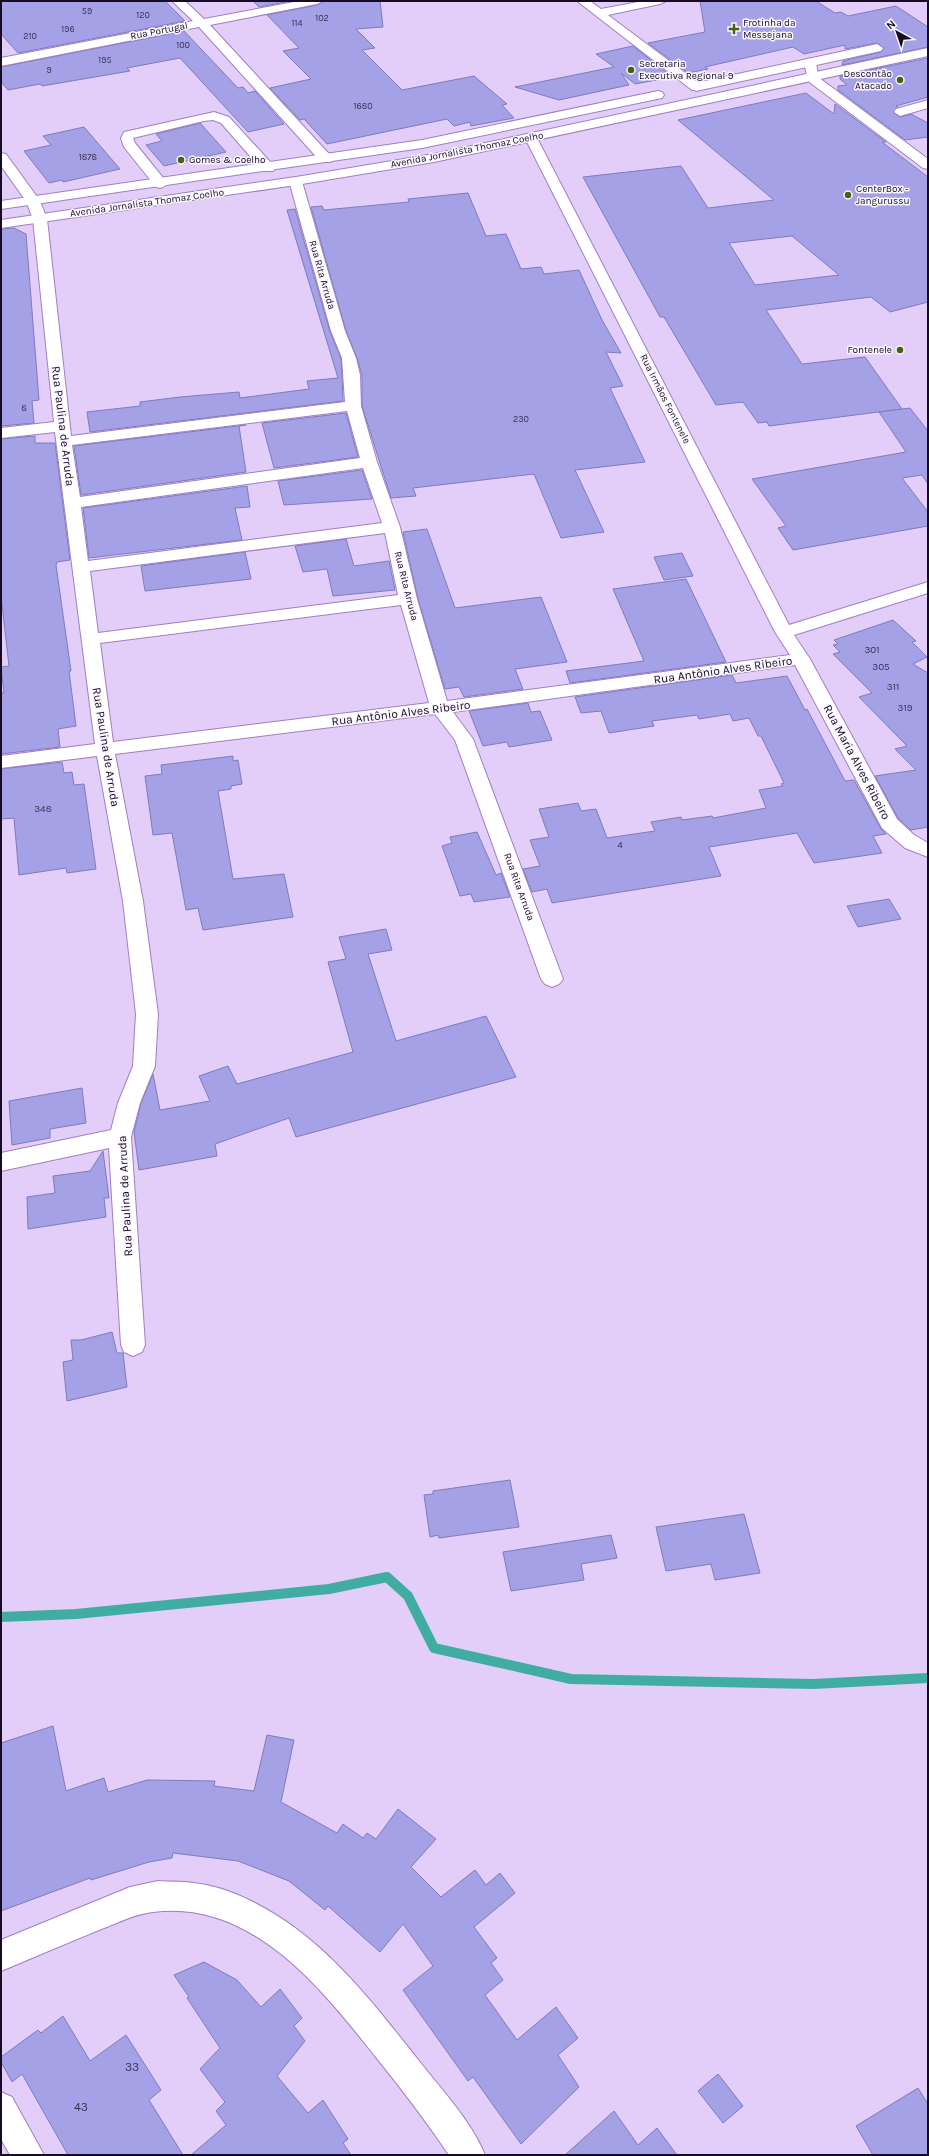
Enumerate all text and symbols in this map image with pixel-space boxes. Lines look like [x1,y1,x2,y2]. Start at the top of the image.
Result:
house number: 59 [82,6,92,16]
house number: 120 [136,10,150,20]
north arrow [877,12,917,52]
house number: 102 [315,13,329,23]
place label: Frotinha da Messejana [743,17,795,41]
text: N [884,17,898,32]
house number: 114 [292,18,302,28]
street label: Rua Portugal [129,20,189,42]
marker: Frotinha da Messejana [728,23,740,35]
house number: 196 [61,24,75,34]
house number: 210 [23,31,37,41]
house number: 100 [176,40,190,50]
house number: 195 [98,55,112,65]
place label: Secretaria Executiva Regional 9 [639,58,734,82]
house number: 9 [46,65,52,75]
marker: Secretaria Executiva Regional 9 [626,65,636,75]
place label: Descontão Atacado [844,68,892,92]
marker: Descontão Atacado [895,75,905,85]
house number: 1680 [354,101,373,111]
street label: Avenida Jornalista Thomaz Coelho [390,129,544,171]
house number: 1878 [79,152,98,162]
place label: Gomes & Coelho [189,154,266,166]
marker: Gomes & Coelho [176,155,186,165]
place label: CenterBox - Jangurussu [856,183,910,207]
street label: Avenida Jornalista Thomaz Coelho [69,186,225,220]
marker: CenterBox - Jangurussu [843,190,853,200]
street label: Rua Rita Arruda [306,239,338,311]
place label: Fontenele [848,344,892,356]
marker: Fontenele [895,345,905,355]
street label: Rua Irmãos Fontenele [637,352,693,446]
street label: Rua Paulina de Arruda [49,365,77,487]
house number: 8 [21,403,27,413]
house number: 230 [513,414,529,424]
street label: Rua Rita Arruda [392,550,420,622]
house number: 301 [864,644,880,656]
street label: Rua Antônio Alves Ribeiro [653,653,793,687]
house number: 305 [872,661,890,673]
house number: 311 [887,681,899,693]
street label: Rua Paulina de Arruda [90,686,122,808]
street label: Rua Antônio Alves Ribeiro [331,698,471,728]
street label: Rua Maria Alves Ribeiro [821,702,893,822]
house number: 319 [897,702,913,714]
house number: 348 [34,803,52,815]
house number: 4 [617,839,623,851]
street label: Rua Rita Arruda [501,851,537,923]
street label: Rua Paulina de Arruda [115,1135,135,1257]
house number: 33 [125,2060,139,2074]
house number: 43 [74,2100,88,2114]

